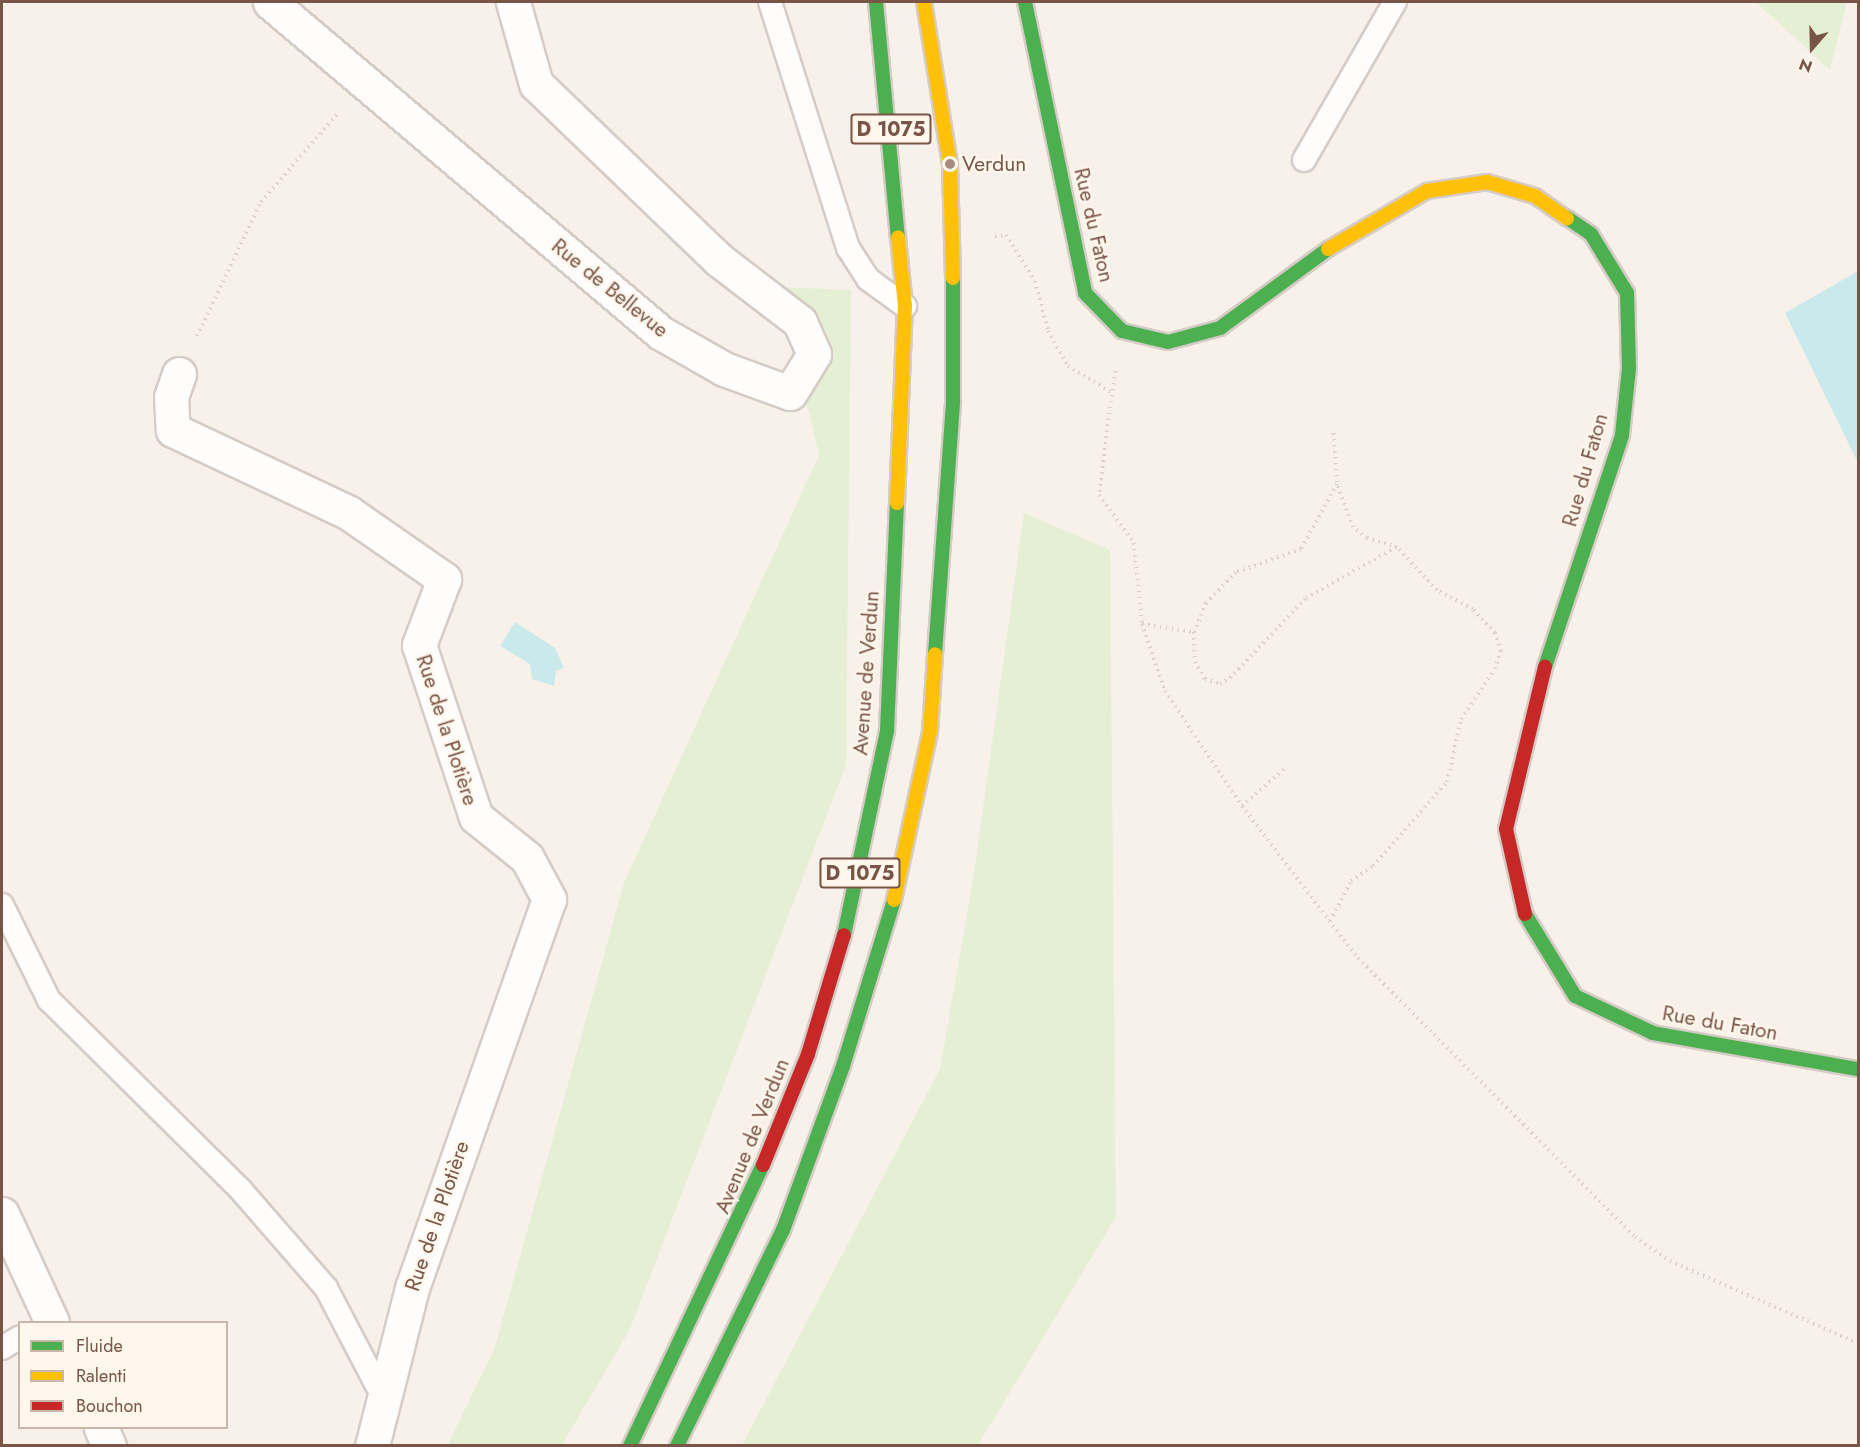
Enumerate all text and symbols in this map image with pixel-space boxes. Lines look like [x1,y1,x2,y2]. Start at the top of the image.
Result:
north arrow [1782,18,1842,78]
text: N [1796,52,1816,78]
road number: D 1075 [849,112,933,146]
place label: Verdun [962,151,1026,177]
marker: Verdun [943,157,957,171]
street label: Rue du Faton [1069,165,1119,285]
street label: Rue de Bellevue [547,233,673,343]
street label: Rue du Faton [1557,410,1613,530]
street label: Avenue de Verdun [848,590,884,756]
street label: Rue de la Plotière [411,651,483,809]
road number: D 1075 [818,856,902,890]
street label: Rue du Faton [1660,1000,1780,1046]
street label: Avenue de Verdun [709,1055,795,1217]
street label: Rue de la Plotière [400,1138,474,1294]
legend [18,1321,228,1429]
text: Fluide [76,1333,123,1359]
text: Ralenti [76,1363,127,1389]
text: Bouchon [76,1393,143,1419]

